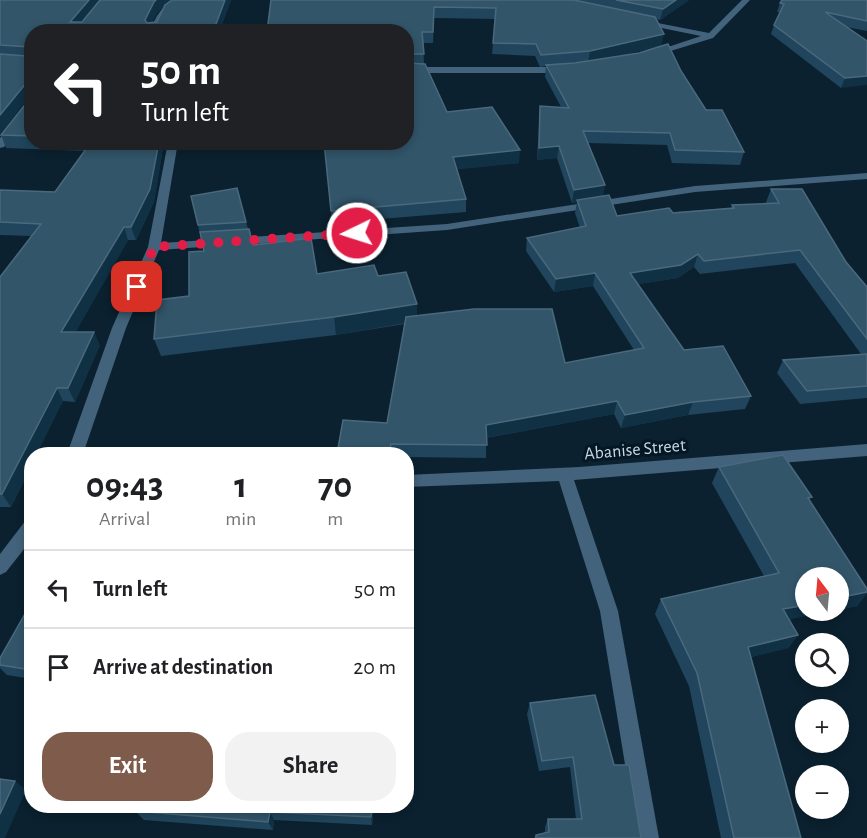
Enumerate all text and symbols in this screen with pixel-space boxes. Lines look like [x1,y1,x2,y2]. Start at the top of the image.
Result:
icon: left [42,48,120,126]
text: 50 m [141,50,221,92]
text: Turn left [141,99,229,126]
position arrow [325,201,389,265]
pin [111,261,162,312]
icon: arrive [120,270,153,303]
street label: Abanise Street [584,437,687,463]
text: 09:43 [86,468,164,504]
text: 1 [234,468,247,504]
text: 70 [318,468,352,504]
text: Arrival [99,509,150,529]
text: min [225,509,256,529]
text: m [327,509,343,529]
north arrow [795,567,849,621]
map controls [795,567,849,819]
icon: left [42,573,75,606]
text: Turn left [93,578,167,600]
text: 50 m [354,578,396,600]
button: search [795,633,849,687]
icon: arrive [42,651,75,684]
text: Arrive at destination [93,656,273,678]
text: 20 m [353,656,396,678]
button: + [795,699,849,753]
button: Exit [42,732,213,801]
button: Share [225,732,396,801]
button: − [795,765,849,819]

